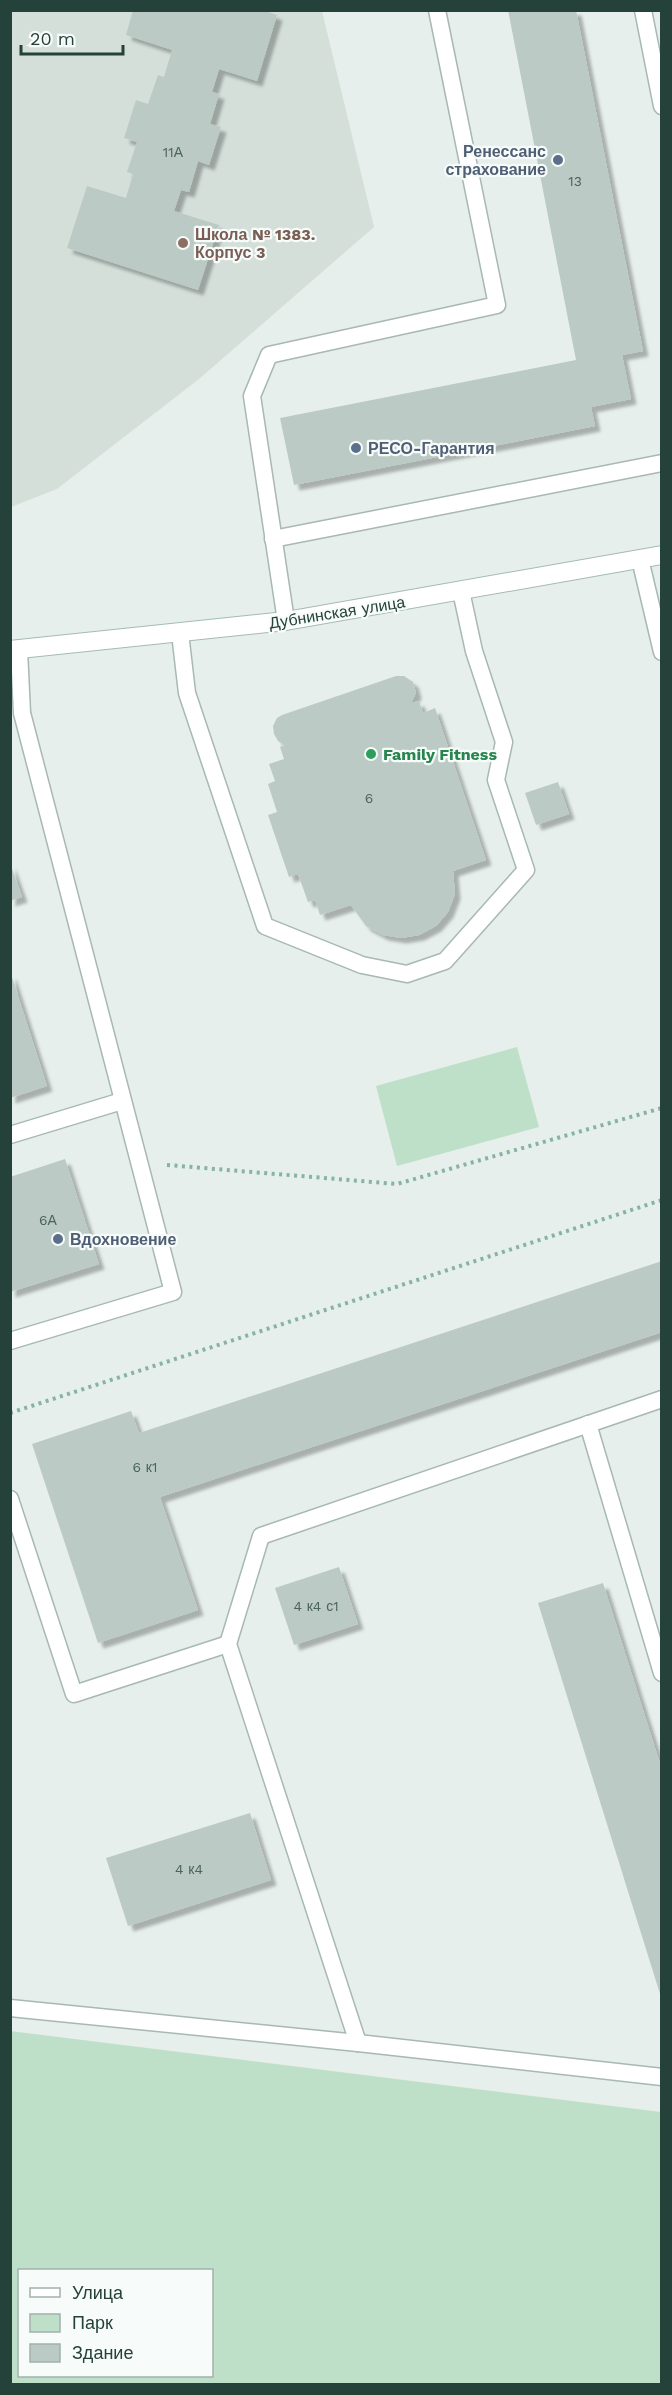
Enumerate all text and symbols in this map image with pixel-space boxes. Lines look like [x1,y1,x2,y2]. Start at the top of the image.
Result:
scale bar [21,18,123,56]
text: 20 m [30,28,75,49]
place label: Ренессанс страхование [445,142,546,179]
house number: 11А [163,144,184,160]
marker: Ренессанс страхование [551,153,565,167]
house number: 13 [568,173,582,189]
place label: Школа № 1383. Корпус 3 [195,225,315,262]
marker: Школа № 1383. Корпус 3 [176,236,190,250]
place label: РЕСО-Гарантия [368,439,495,458]
marker: РЕСО-Гарантия [349,441,363,455]
street label: Дубнинская улица [268,592,407,633]
place label: Family Fitness [383,745,497,764]
marker: Family Fitness [364,747,378,761]
house number: 6 [365,790,373,806]
house number: 6А [39,1212,58,1228]
place label: Вдохновение [70,1230,176,1249]
marker: Вдохновение [51,1232,65,1246]
house number: 6 к1 [133,1459,157,1475]
house number: 4 к4 с1 [293,1598,339,1614]
house number: 4 к4 [175,1861,203,1877]
legend [18,2269,213,2377]
text: Улица [72,2282,124,2303]
text: Парк [72,2312,113,2333]
text: Здание [72,2342,133,2363]

